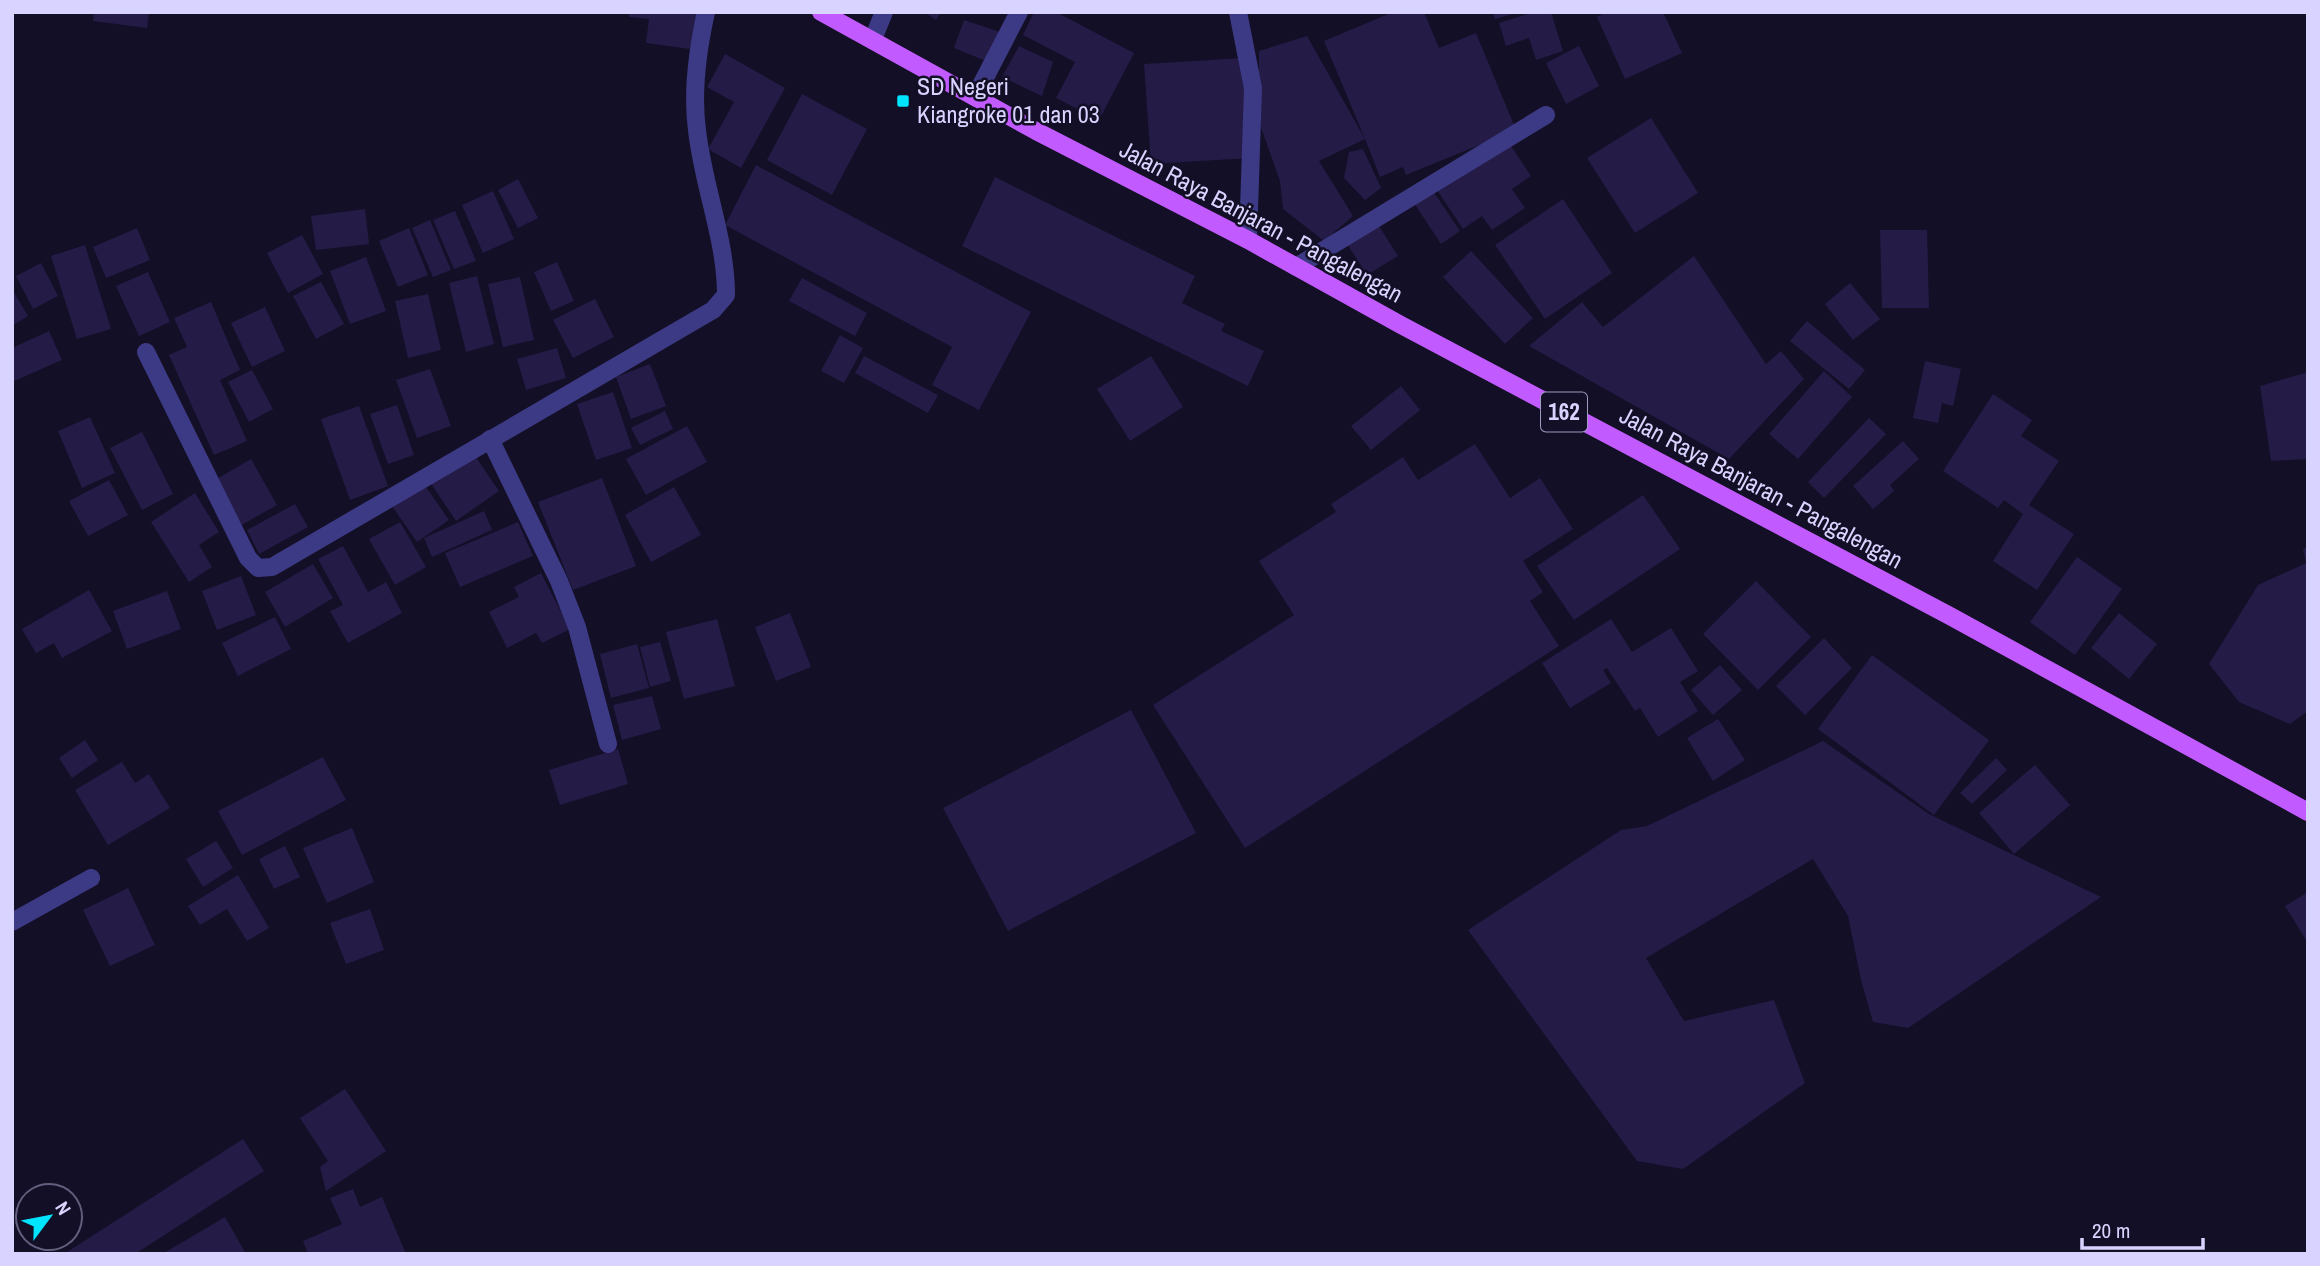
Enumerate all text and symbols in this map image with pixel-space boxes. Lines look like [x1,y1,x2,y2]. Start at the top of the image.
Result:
place label: SD Negeri Kiangroke 01 dan 03 [917,70,1100,130]
marker: SD Negeri Kiangroke 01 dan 03 [895,93,911,109]
street label: Jalan Raya Banjaran - Pangalengan [1114,133,1409,309]
road number: 162 [1541,392,1587,432]
street label: Jalan Raya Banjaran - Pangalengan [1614,399,1909,575]
north arrow [14,1182,84,1252]
text: N [49,1196,77,1220]
scale bar [2082,1206,2203,1250]
text: 20 m [2092,1216,2130,1245]

